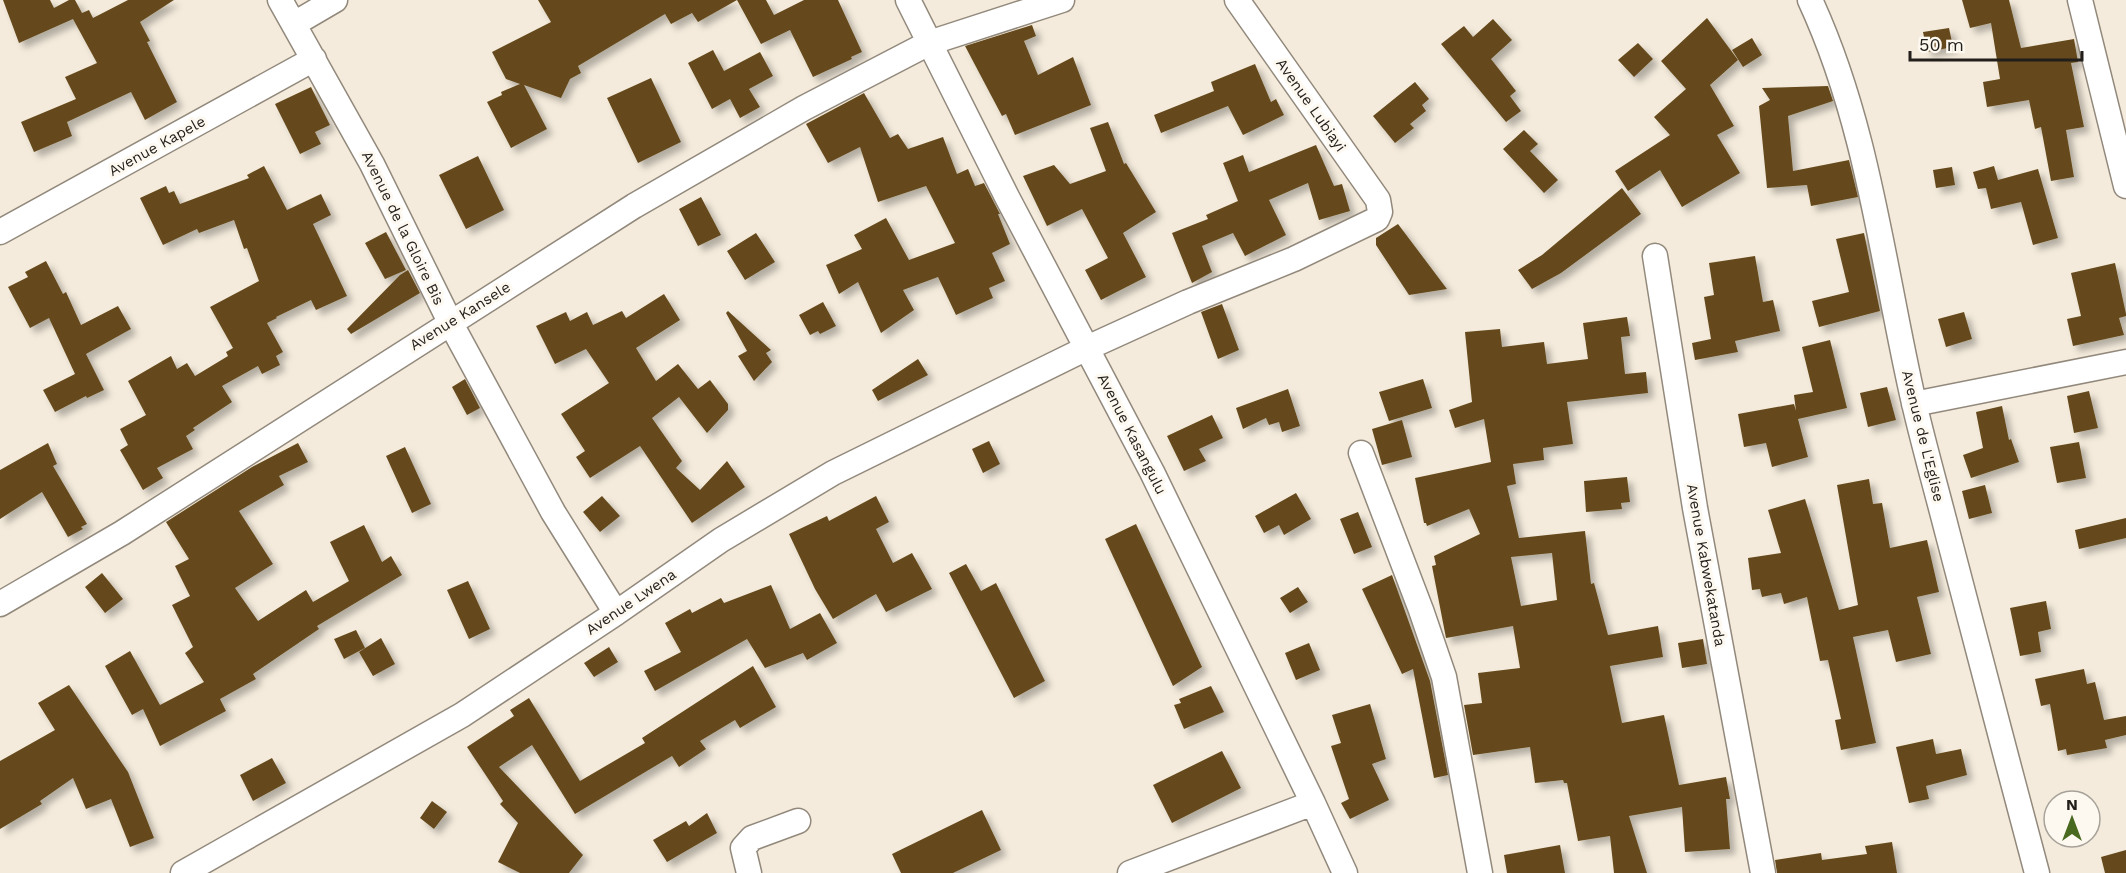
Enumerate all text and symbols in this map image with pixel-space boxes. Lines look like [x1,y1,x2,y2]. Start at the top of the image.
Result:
scale bar [1910,24,2082,62]
text: 50 m [1919,34,1964,55]
street label: Avenue Lubiayi [1272,55,1350,155]
street label: Avenue Kapele [106,112,208,180]
street label: Avenue de la Gloire Bis [358,148,448,308]
street label: Avenue Kansele [406,278,514,354]
street label: Avenue de L'Eglise [1898,368,1948,504]
street label: Avenue Kasangulu [1094,371,1170,497]
street label: Avenue Kabwekatanda [1683,482,1729,648]
street label: Avenue Lwena [583,565,680,639]
north arrow [2042,789,2102,849]
text: N [2066,795,2078,814]

